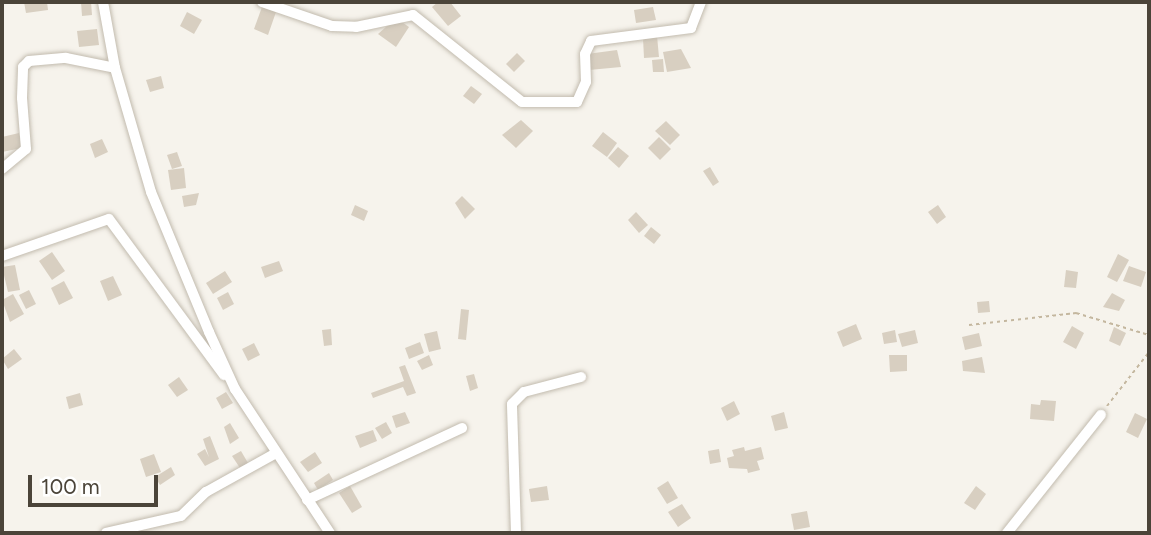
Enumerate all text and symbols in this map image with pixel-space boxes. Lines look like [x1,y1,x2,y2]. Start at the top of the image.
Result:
scale bar [32,462,161,506]
text: 100 m [41,474,100,499]

